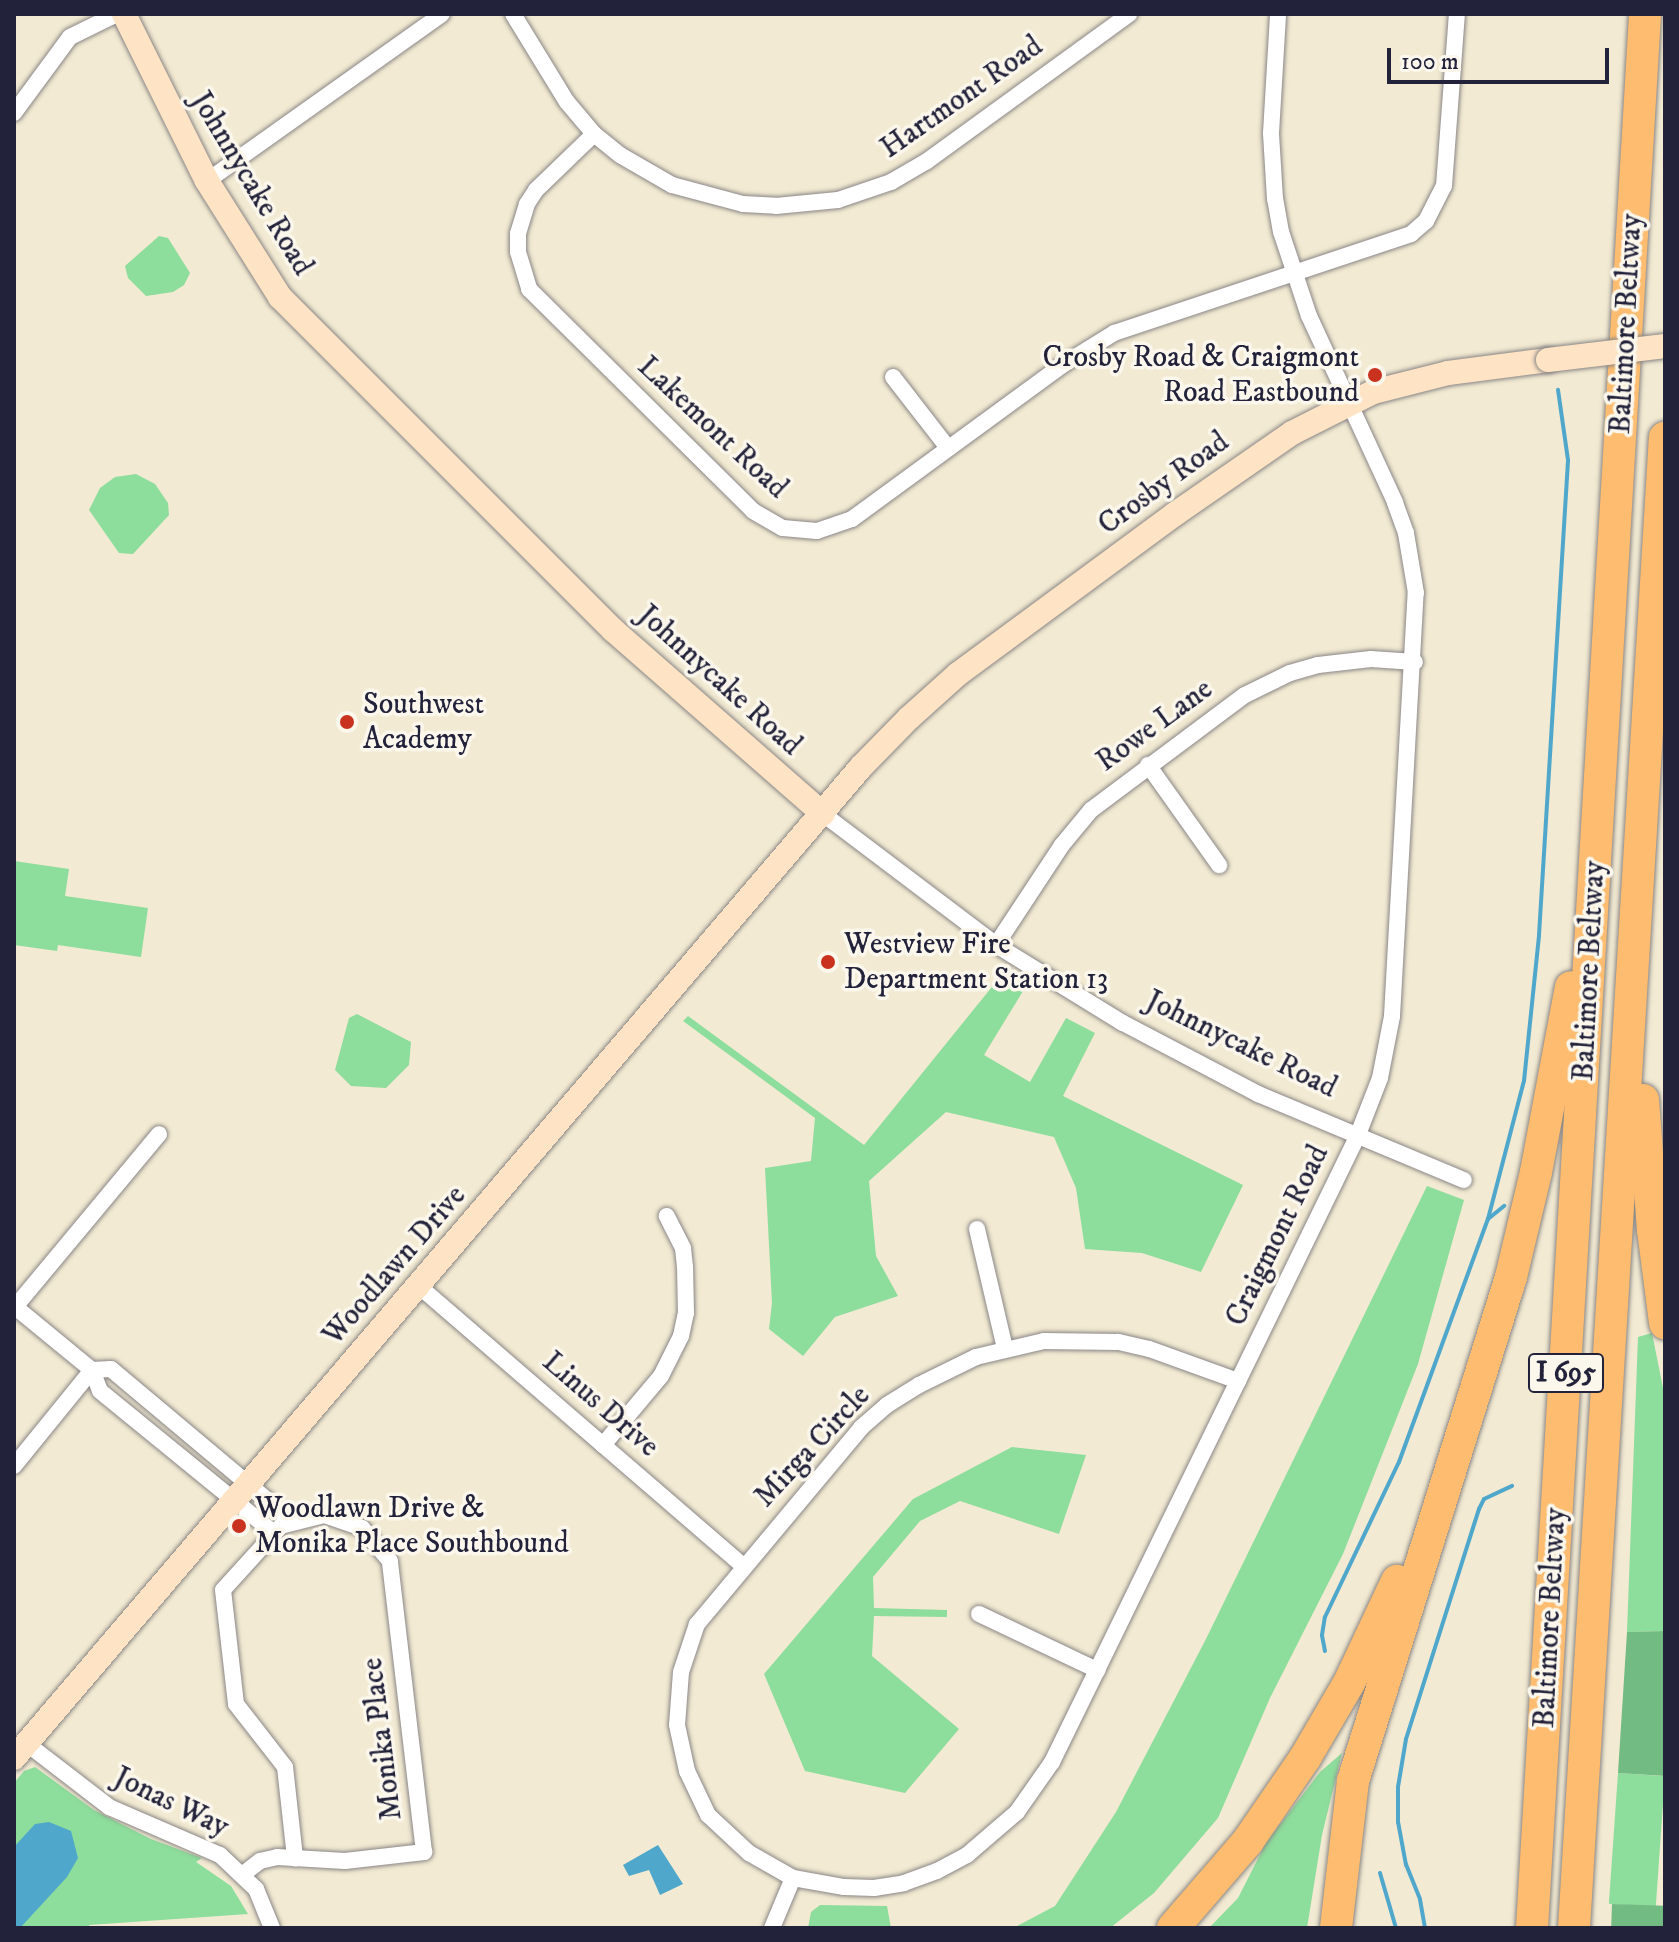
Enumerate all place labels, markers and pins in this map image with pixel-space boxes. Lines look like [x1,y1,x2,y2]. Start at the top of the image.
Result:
place label: Crosby Road & Craigmont Road Eastbound [1042,340,1359,410]
marker: Crosby Road & Craigmont Road Eastbound [1366,366,1384,384]
place label: Southwest Academy [363,687,484,758]
marker: Southwest Academy [338,713,356,731]
place label: Westview Fire Department Station 13 [844,927,1108,998]
marker: Westview Fire Department Station 13 [819,953,837,971]
place label: Woodlawn Drive & Monika Place Southbound [255,1491,569,1562]
marker: Woodlawn Drive & Monika Place Southbound [230,1517,248,1535]

